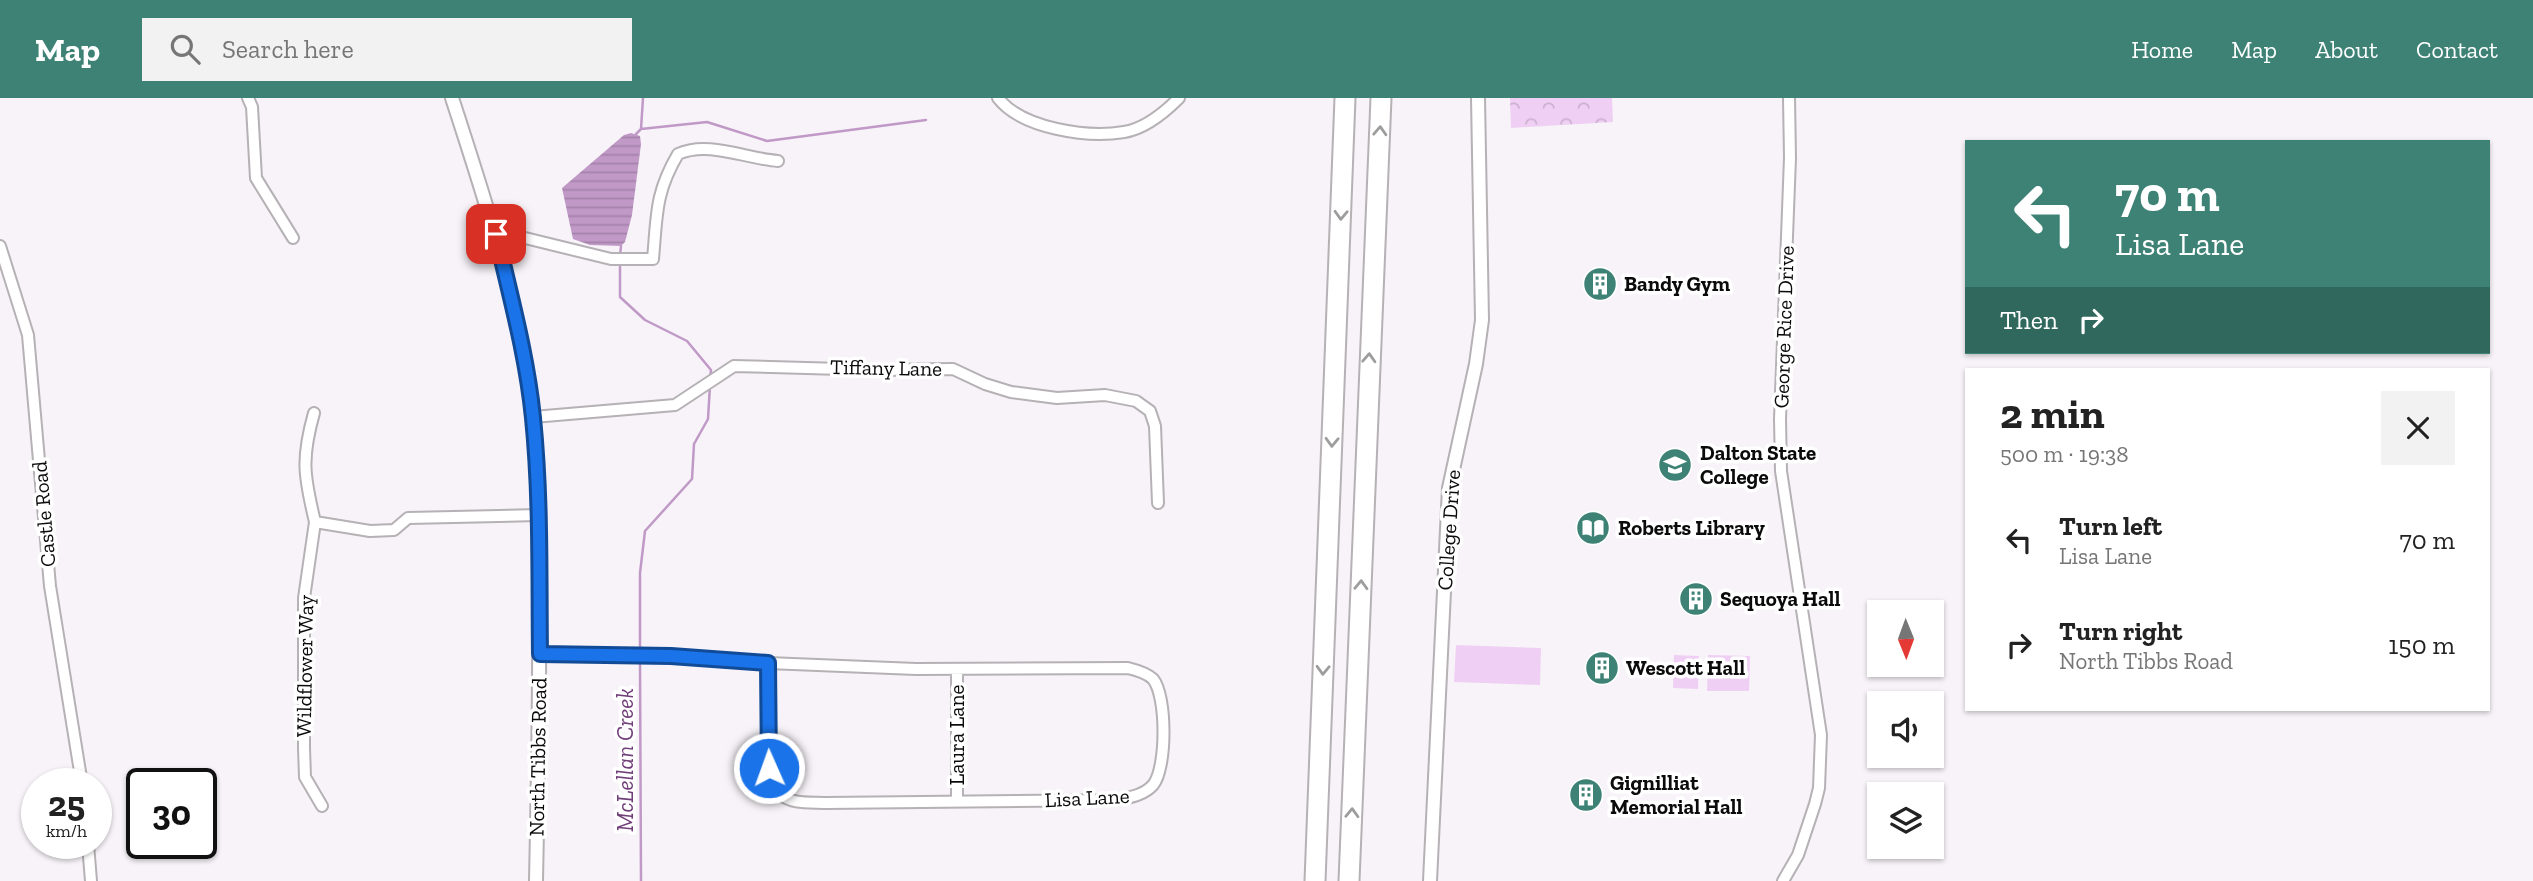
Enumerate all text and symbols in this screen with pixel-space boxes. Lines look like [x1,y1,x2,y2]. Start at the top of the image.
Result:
search box [142,18,632,81]
text: Map [35,30,100,69]
icon: search [166,30,204,68]
text: Search here [222,33,354,65]
text: Home [2131,35,2193,64]
text: Map [2231,35,2277,64]
text: About [2315,35,2378,64]
text: Contact [2416,35,2498,64]
one-way arrow [1372,125,1387,136]
text: 70 m [2115,165,2220,224]
icon: left [2000,168,2091,259]
pin [466,204,526,264]
one-way arrow [1333,210,1348,221]
icon: arrive [477,215,515,253]
text: Lisa Lane [2115,225,2244,263]
street label: George Rice Drive [1768,245,1799,409]
building icon: Bandy Gym [1581,265,1619,303]
place label: Bandy Gym [1624,271,1731,296]
icon: right [2072,301,2110,339]
text: Then [2000,304,2058,336]
one-way arrow [1362,352,1377,363]
street label: Tiffany Lane [830,354,942,381]
text: 2 min [2000,388,2105,439]
button: close [2381,391,2455,465]
one-way arrow [1324,438,1340,448]
place label: Dalton State College [1700,440,1816,489]
text: 500 m · 19:38 [2000,440,2129,468]
school or university icon: Dalton State College [1656,446,1694,484]
street label: Castle Road [26,460,61,568]
street label: College Drive [1432,469,1465,591]
library icon: Roberts Library [1574,509,1612,547]
text: Turn left [2059,510,2162,542]
place label: Roberts Library [1618,515,1765,540]
icon: left [2000,521,2038,559]
text: 70 m [2399,524,2455,556]
text: Lisa Lane [2059,542,2152,570]
one-way arrow [1353,580,1368,591]
building icon: Sequoya Hall [1677,580,1715,618]
place label: Sequoya Hall [1720,586,1841,611]
street label: Wildflower Way [291,594,318,737]
north arrow [1867,600,1944,677]
map controls [1867,600,1944,859]
text: Turn right [2059,615,2182,647]
icon: right [2000,626,2038,664]
text: 150 m [2388,629,2455,661]
text: North Tibbs Road [2059,647,2233,675]
building icon: Wescott Hall [1583,649,1621,687]
place label: Wescott Hall [1626,655,1745,680]
one-way arrow [1316,665,1331,676]
street label: North Tibbs Road [524,677,551,837]
street label: Laura Lane [944,685,969,785]
water label: McLellan Creek [611,688,639,832]
button: sound [1867,691,1944,768]
position arrow [732,731,806,805]
speed limit sign: 30 [126,768,217,859]
place label: Gignilliat Memorial Hall [1610,770,1743,819]
building icon: Gignilliat Memorial Hall [1567,776,1605,814]
button: layers [1867,782,1944,859]
text: 25 [48,783,85,825]
street label: Lisa Lane [1044,783,1130,812]
one-way arrow [1344,807,1359,818]
text: km/h [46,820,87,842]

